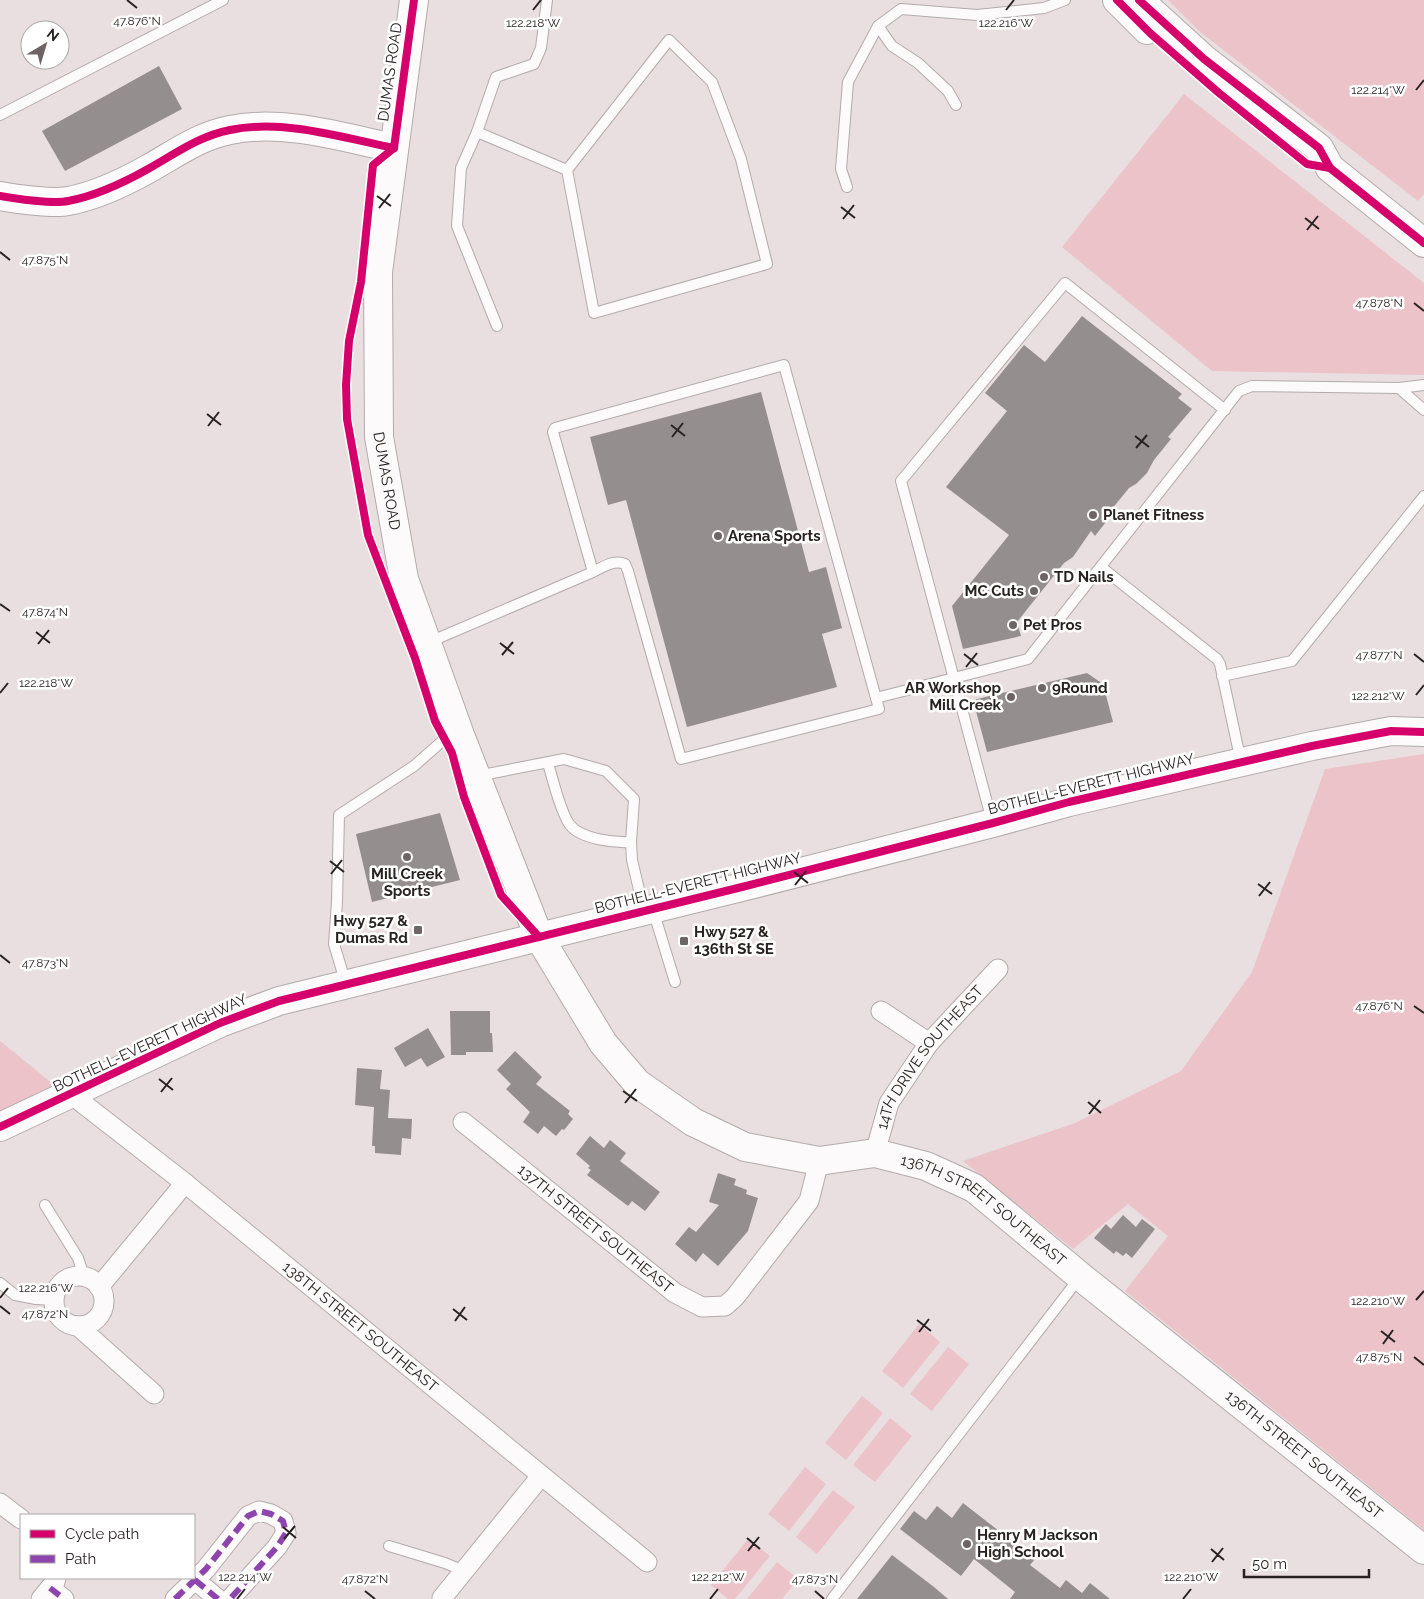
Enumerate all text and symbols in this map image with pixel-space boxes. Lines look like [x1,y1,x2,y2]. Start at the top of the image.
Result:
text: 47.876°N [113,14,161,28]
text: 122.218°W [506,16,561,30]
text: 122.216°W [979,16,1034,30]
north arrow [20,20,70,70]
street label: DUMAS ROAD [374,21,406,123]
text: N [44,25,62,44]
text: 122.214°W [1351,83,1405,97]
text: 47.875°N [22,253,68,267]
text: 47.878°N [1355,296,1403,310]
street label: DUMAS ROAD [369,430,404,532]
place label: Planet Fitness [1103,506,1204,524]
marker: Planet Fitness [1087,509,1099,521]
place label: Arena Sports [728,527,821,545]
marker: Arena Sports [712,530,724,542]
place label: TD Nails [1054,568,1114,586]
marker: TD Nails [1038,571,1050,583]
place label: MC Cuts [964,582,1024,600]
marker: MC Cuts [1028,585,1040,597]
text: 47.874°N [22,605,68,619]
place label: Pet Pros [1023,616,1082,634]
marker: Pet Pros [1007,619,1019,631]
text: 47.877°N [1356,648,1402,662]
text: 122.218°W [19,676,74,690]
place label: AR Workshop Mill Creek [905,679,1002,714]
place label: 9Round [1052,679,1108,697]
marker: 9Round [1036,682,1048,694]
text: 122.212°W [1351,689,1405,703]
marker: AR Workshop Mill Creek [1005,691,1017,703]
street label: BOTHELL-EVERETT HIGHWAY [986,750,1196,818]
street label: BOTHELL-EVERETT HIGHWAY [593,849,803,917]
marker: Mill Creek Sports [401,851,413,863]
place label: Mill Creek Sports [371,865,444,900]
place label: Hwy 527 & Dumas Rd [333,912,408,947]
place label: Hwy 527 & 136th St SE [694,923,774,958]
marker: Hwy 527 & Dumas Rd [412,924,424,936]
marker: Hwy 527 & 136th St SE [678,935,690,947]
text: 47.873°N [22,956,68,970]
street label: 14TH DRIVE SOUTHEAST [873,982,987,1132]
street label: BOTHELL-EVERETT HIGHWAY [50,990,250,1096]
text: 47.876°N [1355,999,1403,1013]
street label: 136TH STREET SOUTHEAST [899,1151,1070,1270]
street label: 137TH STREET SOUTHEAST [514,1161,677,1297]
street label: 138TH STREET SOUTHEAST [279,1258,442,1396]
text: 122.216°W [19,1281,74,1295]
text: 122.210°W [1351,1294,1406,1308]
text: 47.872°N [22,1307,68,1321]
text: 47.875°N [1356,1350,1402,1364]
street label: 136TH STREET SOUTHEAST [1222,1387,1386,1522]
legend [20,1514,195,1579]
text: Cycle path [65,1525,139,1543]
place label: Henry M Jackson High School [977,1526,1098,1561]
marker: Henry M Jackson High School [961,1538,973,1550]
scale bar [1244,1546,1369,1578]
text: Path [65,1550,96,1568]
text: 50 m [1252,1555,1287,1573]
text: 122.214°W [218,1570,272,1584]
text: 122.212°W [691,1570,745,1584]
text: 122.210°W [1164,1570,1219,1584]
text: 47.872°N [342,1572,388,1586]
text: 47.873°N [792,1572,838,1586]

